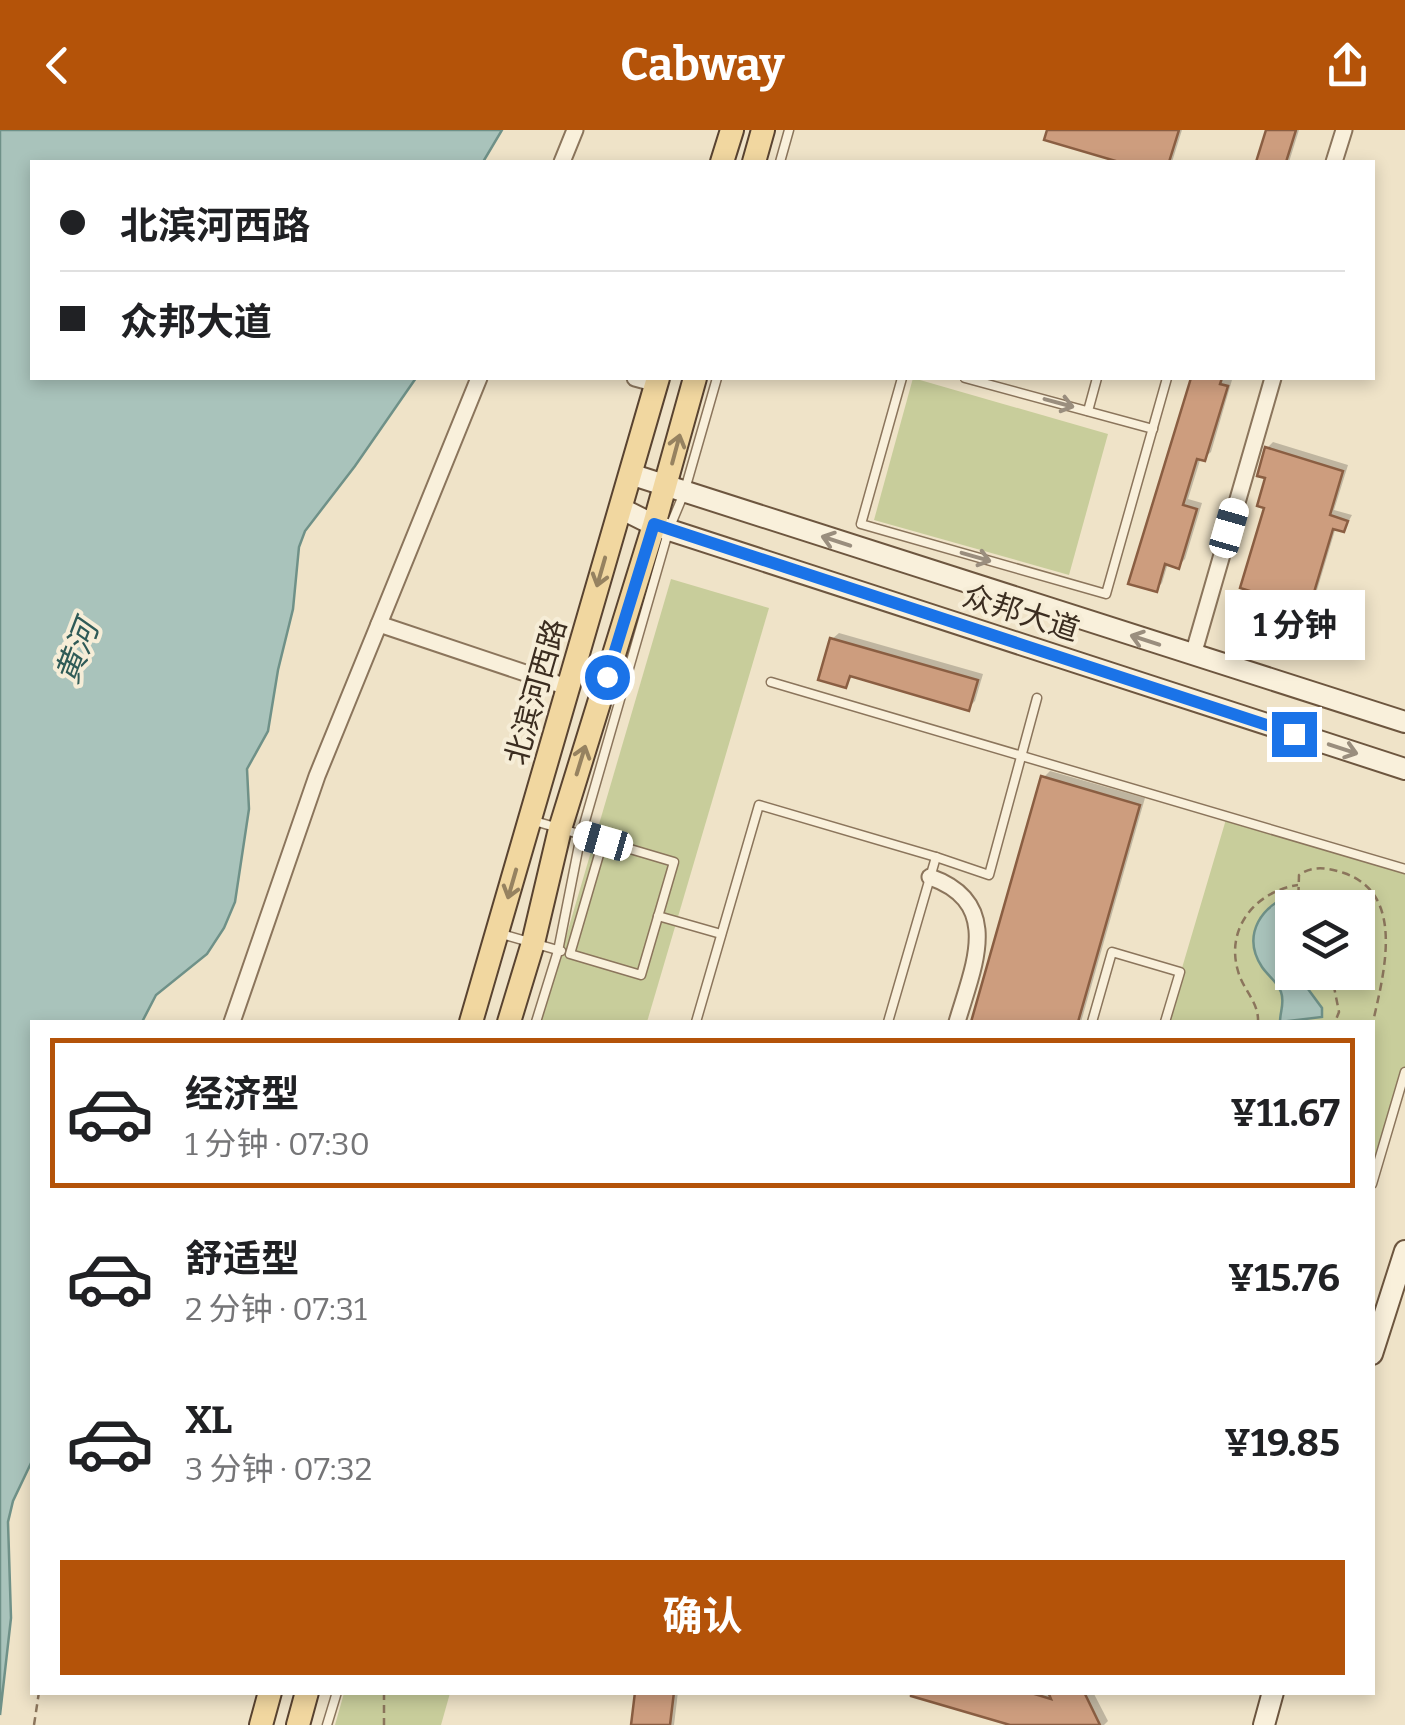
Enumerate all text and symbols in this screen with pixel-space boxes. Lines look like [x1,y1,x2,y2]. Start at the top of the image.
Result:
icon: back [30,38,85,93]
text: Cabway [620,38,785,92]
icon: share [1320,38,1375,93]
text: 北滨河西路 [120,203,310,249]
text: 众邦大道 [120,299,272,345]
one-way arrow [1043,395,1074,414]
one-way arrow [667,434,686,465]
car [1206,495,1252,561]
one-way arrow [820,531,852,549]
one-way arrow [960,549,992,567]
one-way arrow [591,555,609,587]
street label: 众邦大道 [958,577,1084,649]
callout: 1 分钟 [1224,589,1364,659]
text: 1 分钟 [1253,606,1337,644]
water label: 黄河 [48,610,108,689]
street label: 北滨河西路 [498,615,574,769]
one-way arrow [1130,629,1162,647]
route start [585,655,630,700]
route end [1272,712,1317,757]
one-way arrow [1326,742,1358,760]
one-way arrow [573,745,591,776]
car [570,818,636,864]
one-way arrow [502,868,520,900]
map controls [1275,890,1375,990]
button: layers [1275,890,1375,990]
icon: car [65,1068,155,1158]
text: 经济型 [185,1071,299,1117]
text: ¥11.67 [1230,1090,1340,1136]
text: 1 分钟 · 07:30 [185,1125,370,1163]
icon: car [65,1233,155,1323]
text: 舒适型 [185,1236,299,1282]
text: ¥15.76 [1228,1255,1340,1301]
text: 2 分钟 · 07:31 [185,1290,367,1328]
text: XL [185,1397,232,1443]
icon: car [65,1398,155,1488]
text: ¥19.85 [1224,1420,1340,1466]
text: 3 分钟 · 07:32 [185,1450,372,1488]
button: 确认 [60,1560,1345,1675]

